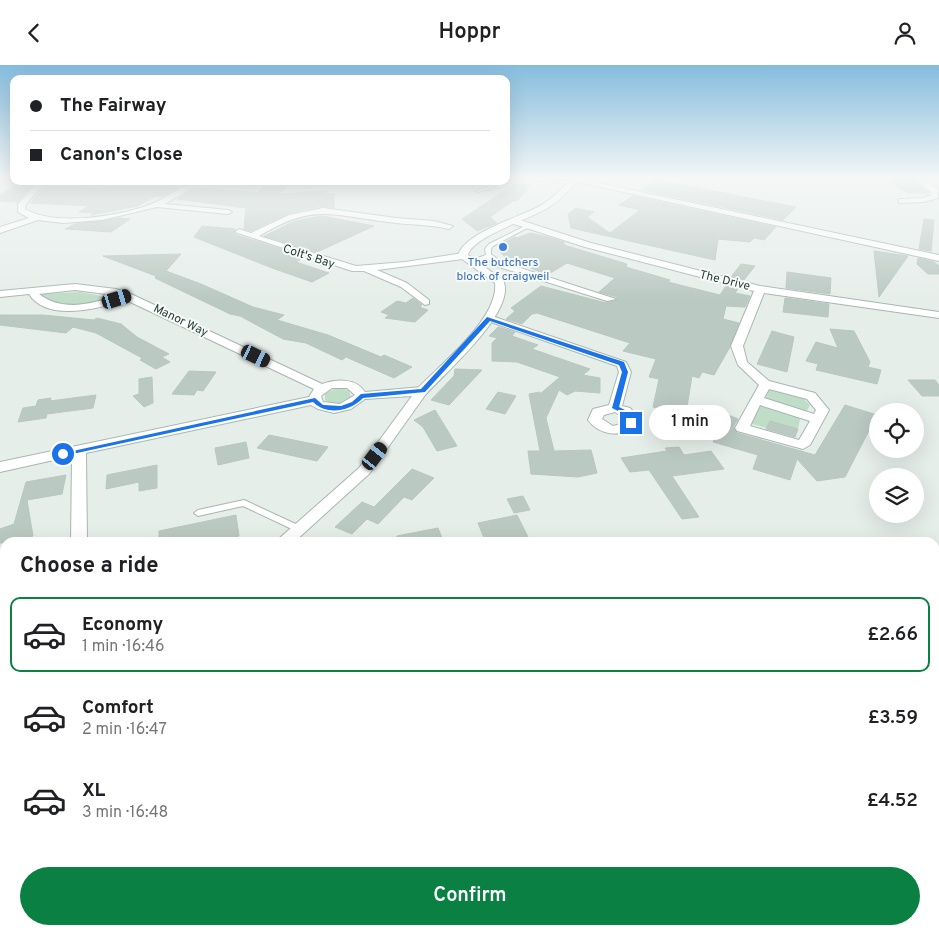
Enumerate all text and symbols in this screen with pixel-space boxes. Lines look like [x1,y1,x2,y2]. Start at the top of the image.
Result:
icon: back [20,19,48,47]
text: Hoppr [439,19,500,46]
icon: person [891,19,919,47]
text: The Fairway [60,94,167,118]
text: Canon's Close [60,143,183,167]
street label: Colt's Bay [281,241,337,273]
marker: The butchers block of craigweil [497,241,509,253]
place label: The butchers block of craigweil [456,255,550,285]
street label: The Drive [698,267,752,295]
car [100,287,133,311]
street label: Manor Way [151,301,211,341]
car [239,343,272,369]
map controls [869,403,924,523]
button: locate [869,403,924,458]
callout: 1 min [648,405,731,441]
route end [620,412,642,434]
text: 1 min [671,412,709,432]
car [359,440,390,472]
route start [52,443,74,465]
button: layers [869,468,924,523]
text: Choose a ride [20,553,158,580]
icon: car [22,612,67,657]
text: Economy [82,613,163,637]
text: £2.66 [867,623,918,647]
text: 1 min · 16:46 [82,637,164,657]
icon: car [22,695,67,740]
text: Comfort [82,696,154,720]
text: £3.59 [868,706,918,730]
text: 2 min · 16:47 [82,720,167,740]
icon: car [22,778,67,823]
text: XL [82,779,105,803]
text: £4.52 [867,789,918,813]
text: 3 min · 16:48 [82,803,168,823]
button: Confirm [20,867,920,925]

